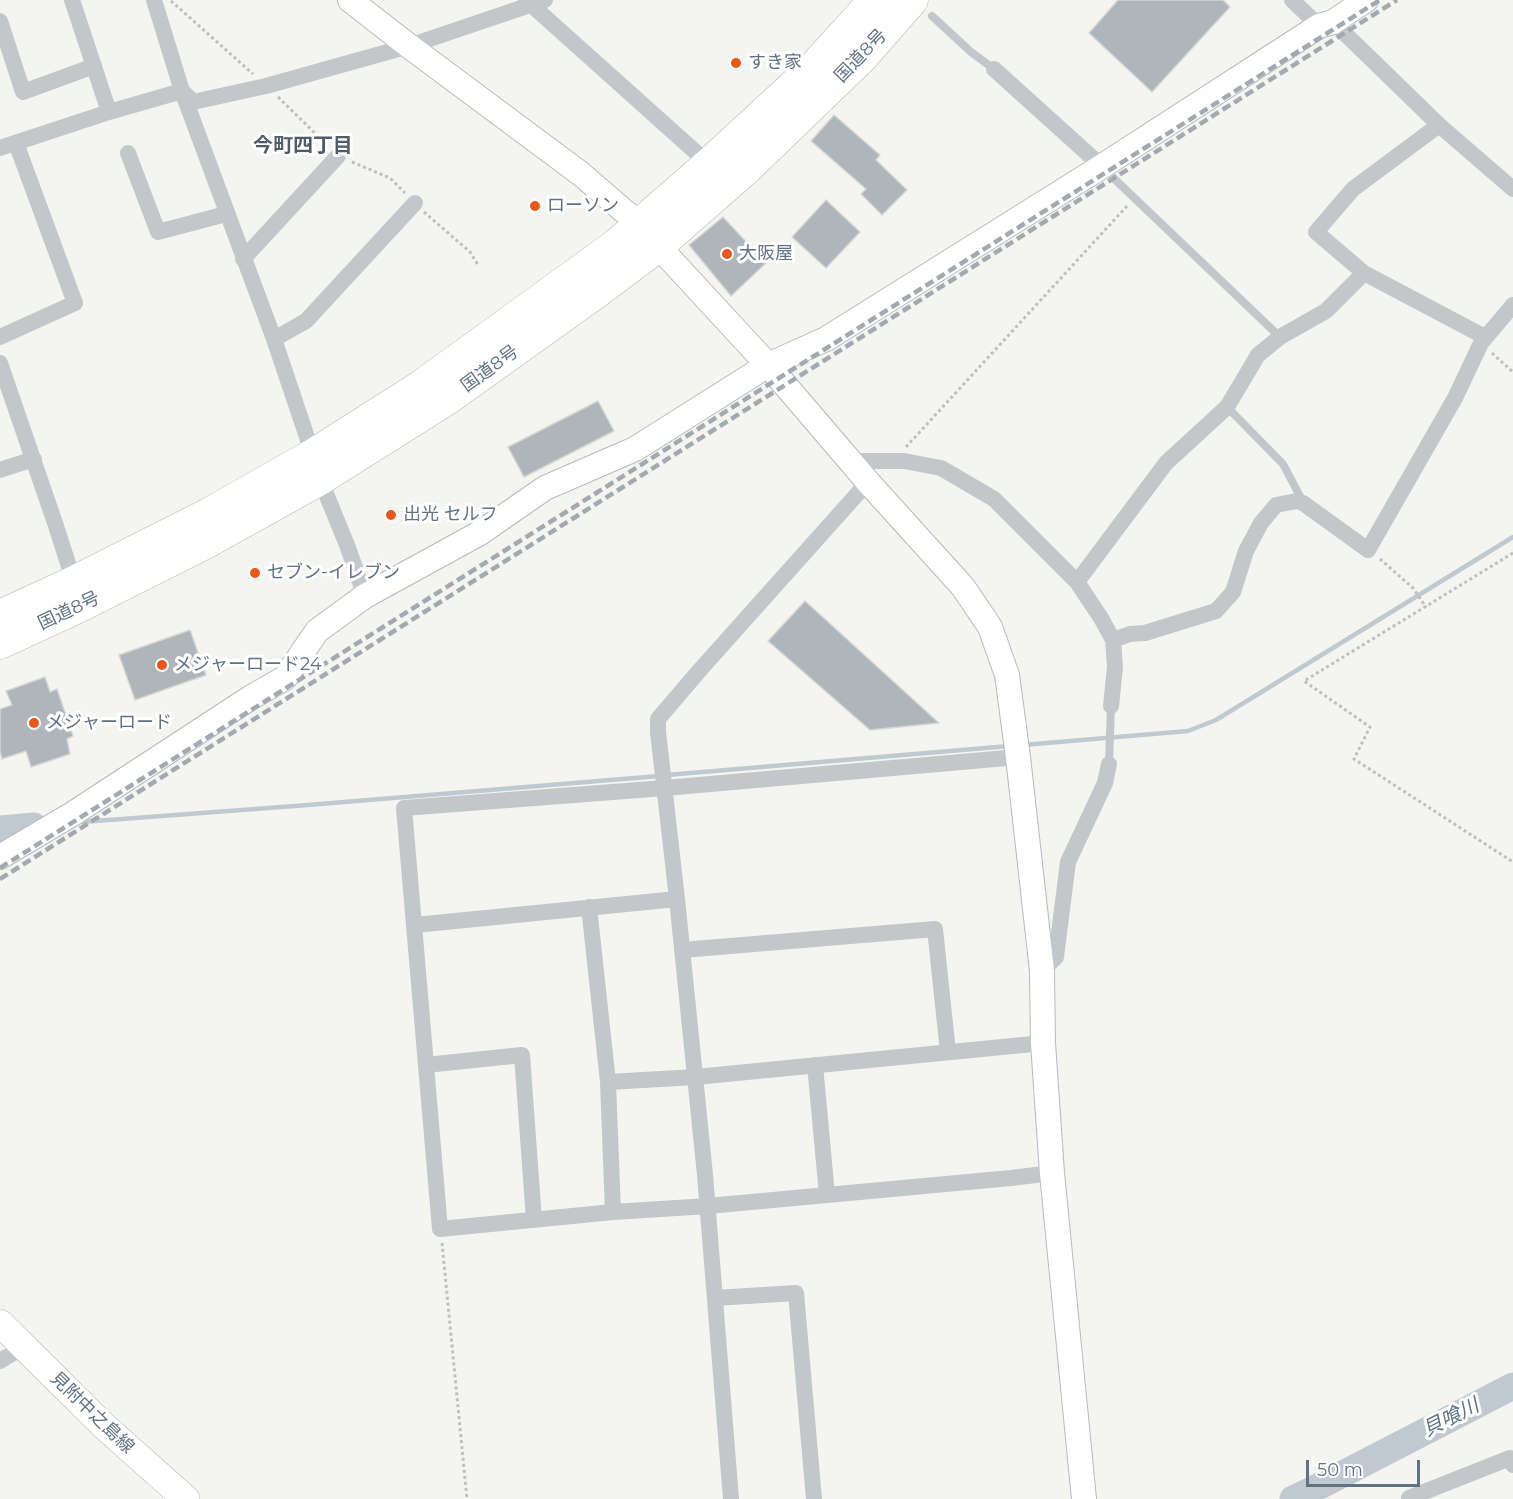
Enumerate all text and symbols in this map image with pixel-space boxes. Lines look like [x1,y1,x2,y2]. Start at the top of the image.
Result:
street label: 国道8号 [830,25,892,87]
place label: すき家 [748,52,802,74]
marker: すき家 [729,56,743,70]
district label: 今町四丁目 [253,134,353,158]
place label: ローソン [547,195,619,217]
marker: ローソン [528,199,542,213]
place label: 大阪屋 [739,243,793,265]
marker: 大阪屋 [720,247,734,261]
street label: 国道8号 [457,341,523,397]
place label: 出光 セルフ [403,504,498,526]
marker: 出光 セルフ [384,508,398,522]
place label: セブン-イレブン [267,562,400,584]
marker: セブン-イレブン [248,566,262,580]
street label: 国道8号 [35,587,103,635]
place label: メジャーロード24 [174,654,322,676]
marker: メジャーロード24 [155,658,169,672]
place label: メジャーロード [46,712,172,734]
marker: メジャーロード [27,716,41,730]
street label: 見附中之島線 [46,1368,138,1458]
water label: 貝喰川 [1419,1394,1483,1442]
scale bar [1309,1448,1423,1486]
text: 50 m [1317,1459,1363,1481]

